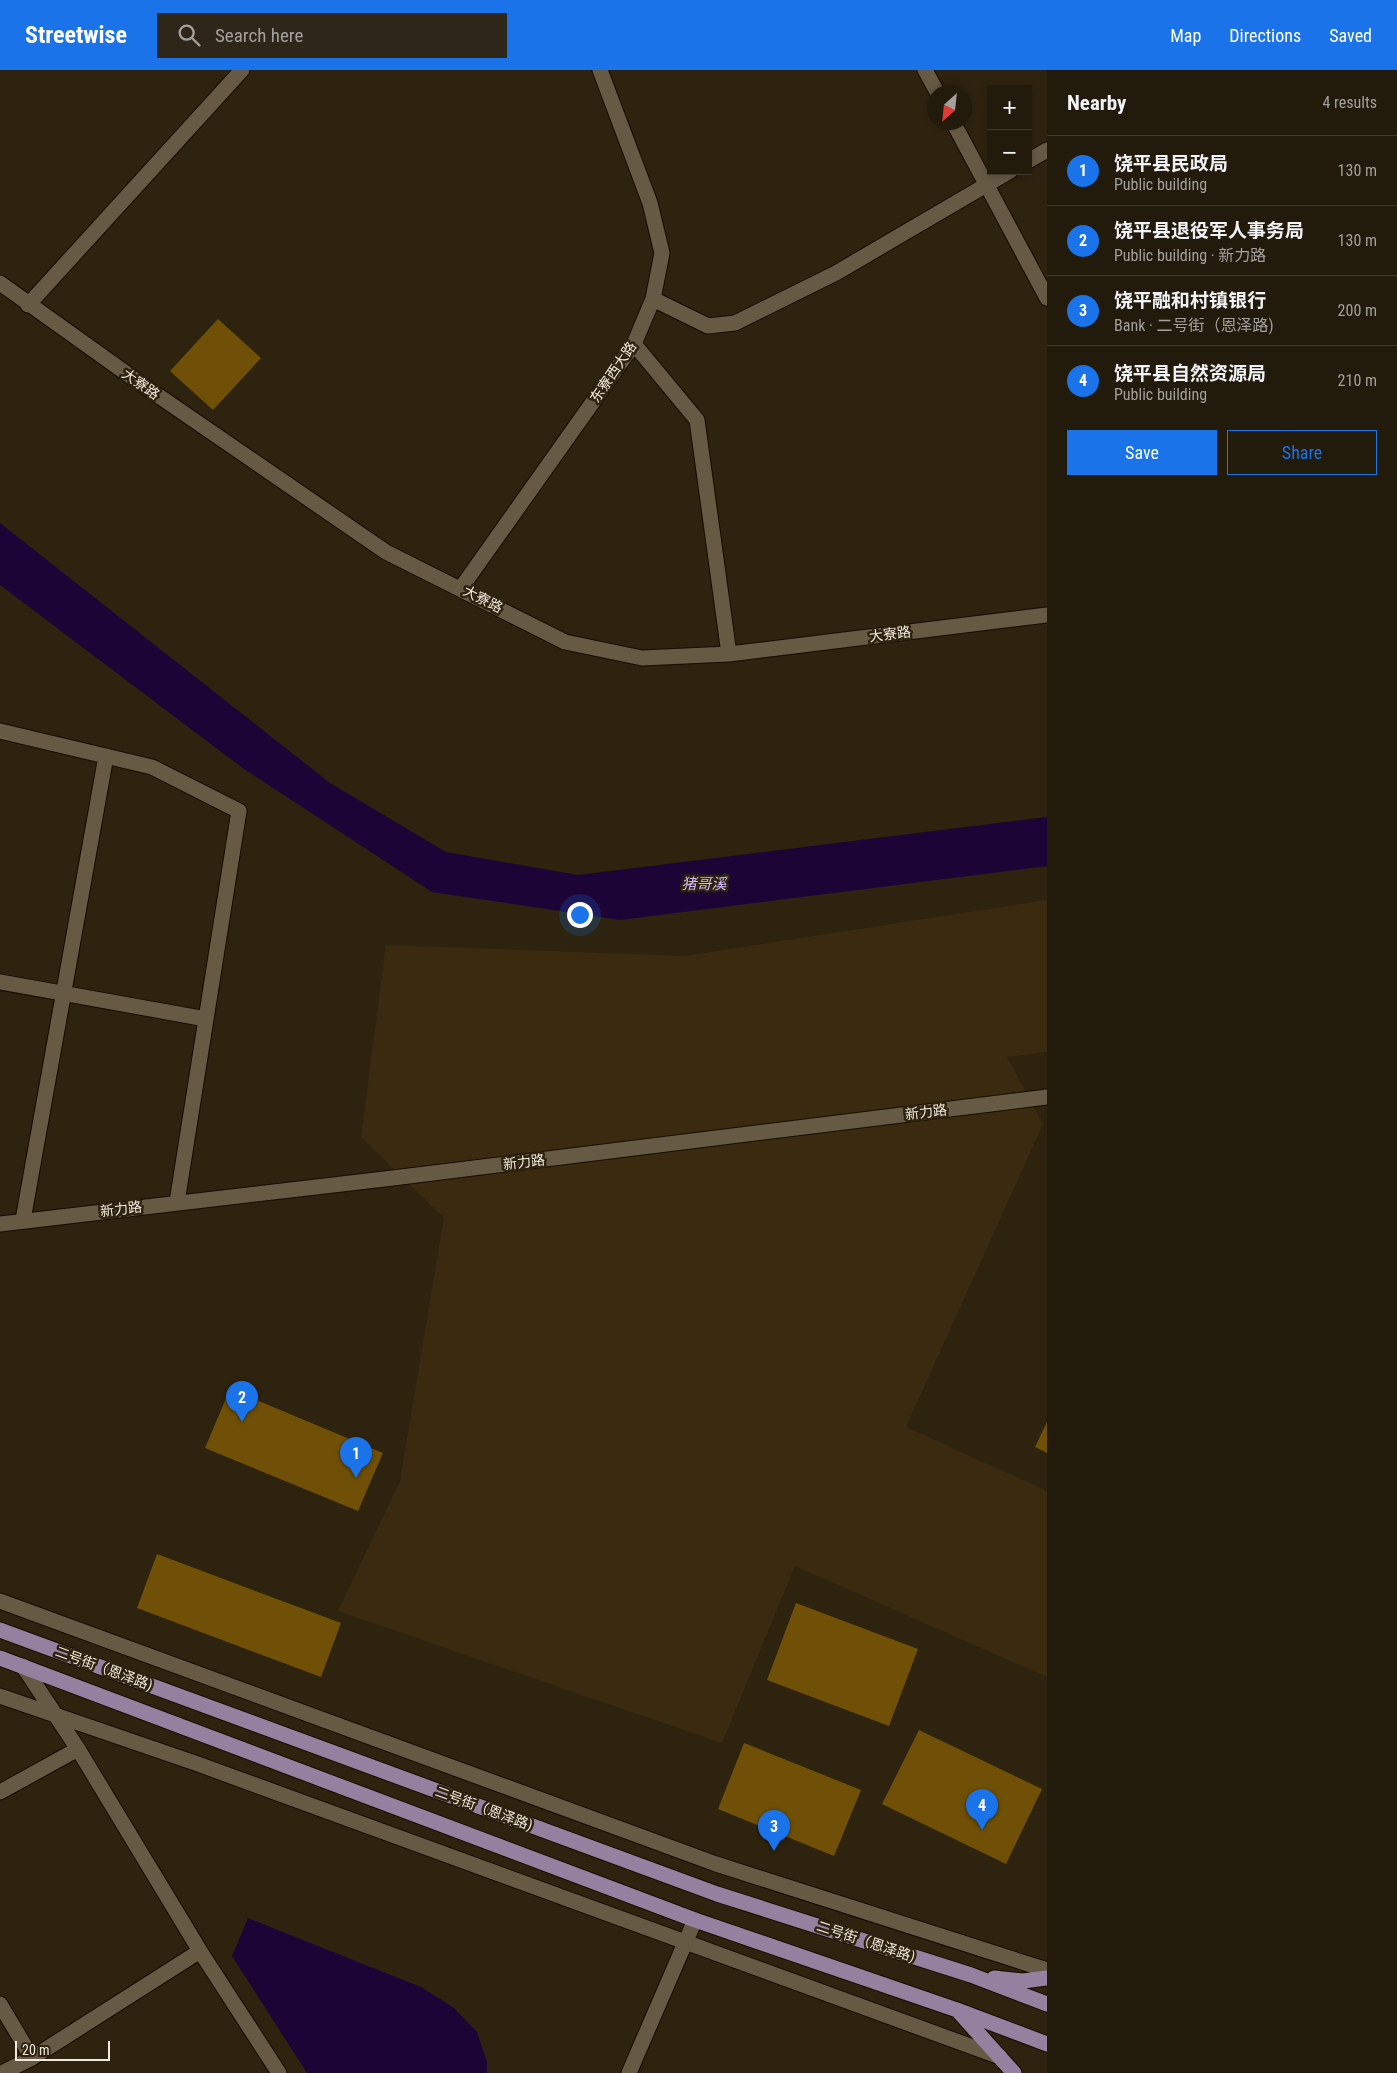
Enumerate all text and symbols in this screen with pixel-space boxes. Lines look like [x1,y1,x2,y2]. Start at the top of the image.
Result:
search box [157,13,507,58]
text: Streetwise [25,21,127,49]
icon: search [175,21,203,49]
text: Search here [215,24,303,47]
text: Map [1170,25,1201,46]
text: Directions [1229,25,1301,46]
text: Saved [1329,25,1372,46]
north arrow [927,85,972,130]
map controls [987,85,1032,175]
button: + [987,85,1032,130]
text: Nearby [1067,91,1126,115]
text: 4 results [1322,93,1377,112]
button: − [987,130,1032,175]
text: 饶平县民政局 [1114,152,1228,175]
text: 1 [1079,161,1087,180]
text: 130 m [1338,161,1377,180]
text: Public building [1114,175,1207,194]
text: 饶平县退役军人事务局 [1114,219,1304,242]
text: 2 [1079,231,1087,250]
text: 130 m [1338,231,1377,250]
text: Public building · 新力路 [1114,246,1266,265]
text: 饶平融和村镇银行 [1114,289,1266,312]
text: 3 [1079,301,1087,320]
text: 200 m [1338,301,1377,320]
text: Bank · 二号街（恩泽路) [1114,316,1274,335]
street label: 东寮西大路 [587,339,639,405]
text: 饶平县自然资源局 [1114,362,1266,385]
street label: 大寮路 [119,365,163,403]
text: 4 [1079,371,1087,390]
text: 210 m [1338,371,1377,390]
text: Public building [1114,385,1207,404]
button: Save [1067,430,1217,475]
button: Share [1227,430,1377,475]
street label: 大寮路 [461,582,505,616]
street label: 大寮路 [868,624,912,644]
water label: 猪哥溪 [681,875,728,893]
your location [567,902,593,928]
street label: 新力路 [904,1102,948,1122]
street label: 新力路 [502,1152,546,1172]
street label: 新力路 [99,1199,143,1219]
pin: 2 [226,1381,258,1422]
pin: 1 [340,1437,372,1478]
street label: 二号街（恩泽路) [53,1643,155,1694]
street label: 二号街（恩泽路) [433,1783,535,1834]
pin: 4 [966,1789,998,1830]
pin: 3 [758,1810,790,1851]
street label: 二号街（恩泽路) [814,1918,917,1965]
scale bar [15,2038,110,2061]
text: 20 m [22,2042,50,2058]

